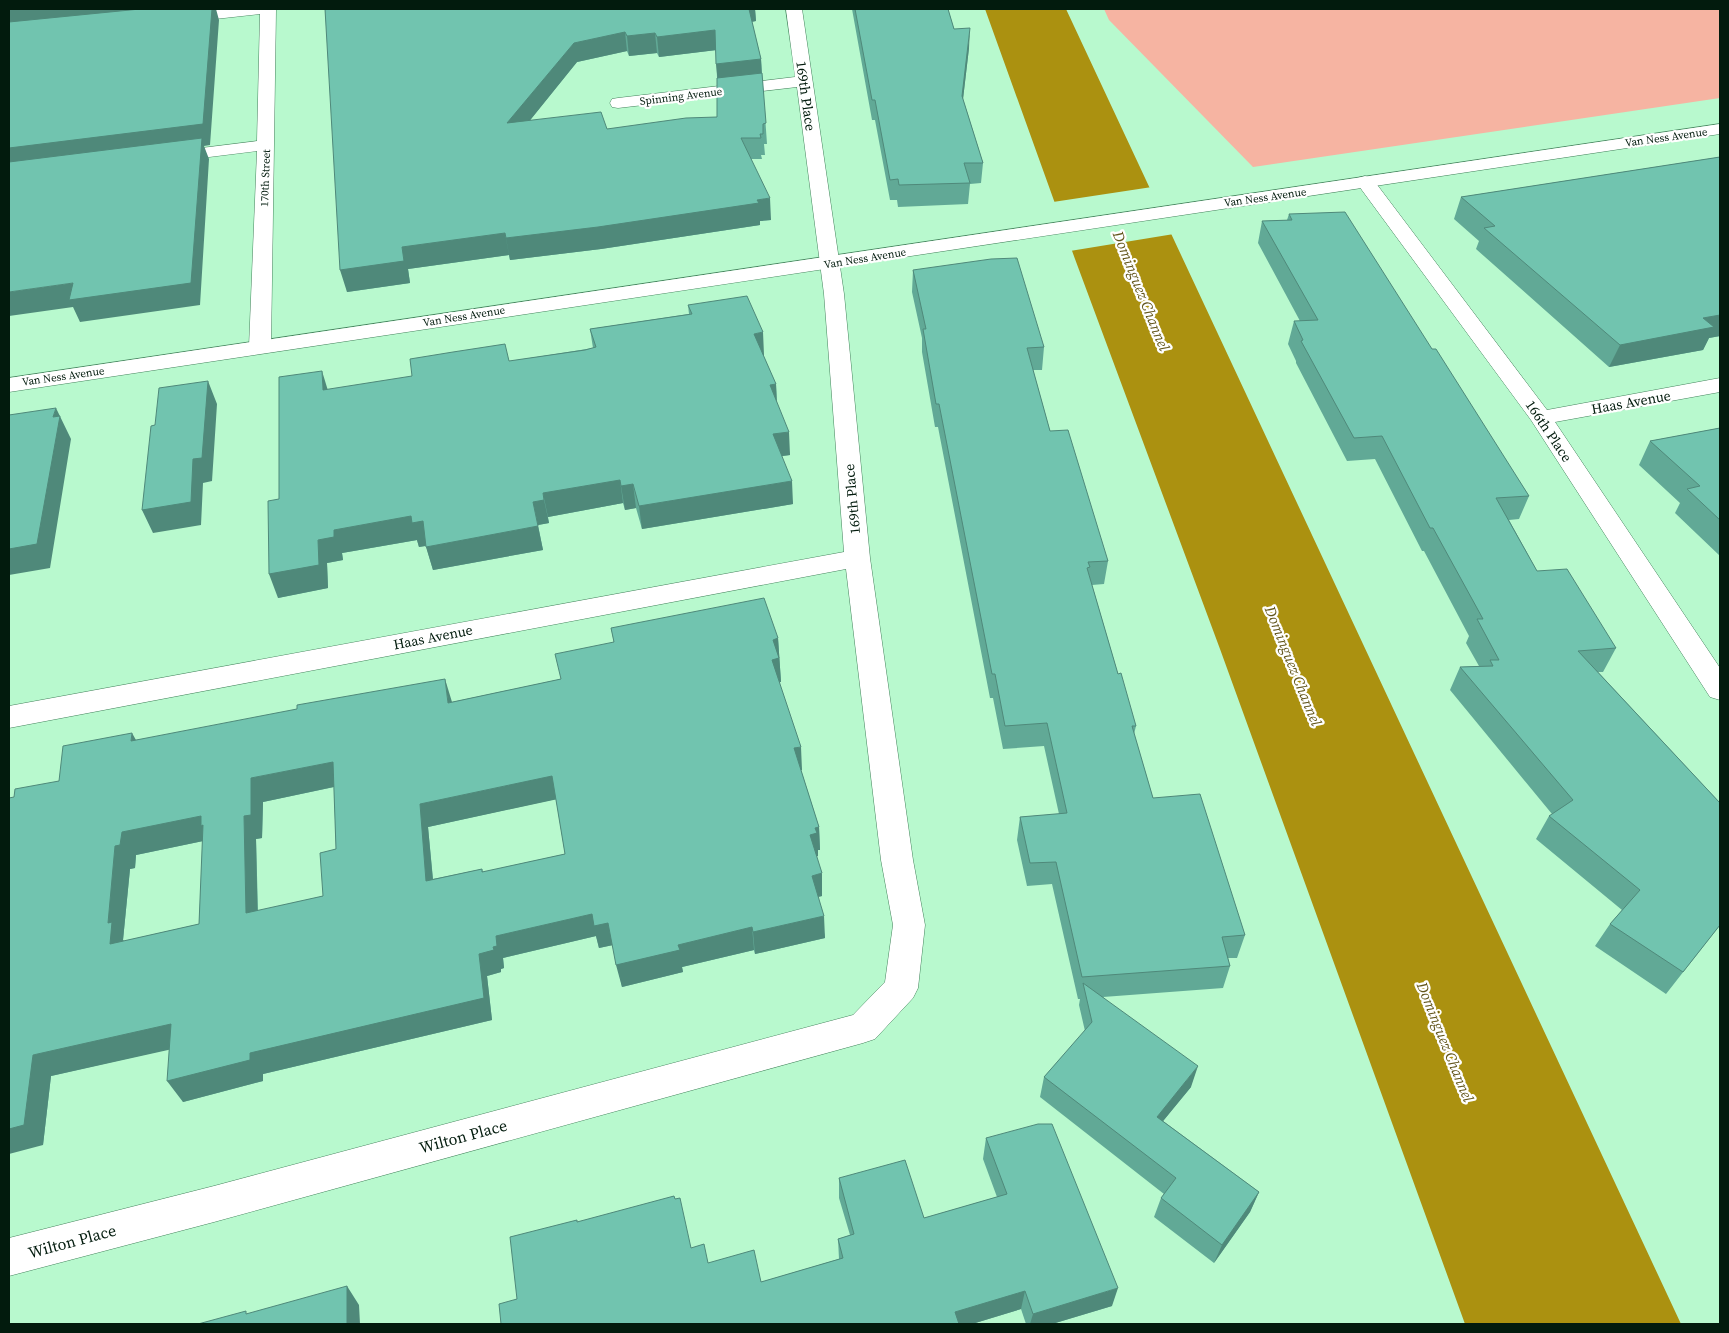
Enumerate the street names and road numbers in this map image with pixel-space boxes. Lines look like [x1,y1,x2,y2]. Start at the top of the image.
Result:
street label: 169th Place [791,60,821,132]
street label: Spinning Avenue [639,84,723,109]
street label: Van Ness Avenue [1624,124,1709,151]
street label: 170th Street [257,149,274,207]
street label: Van Ness Avenue [1223,184,1308,211]
street label: Van Ness Avenue [823,245,908,272]
street label: Van Ness Avenue [422,303,507,330]
street label: Van Ness Avenue [21,363,106,390]
street label: Haas Avenue [1590,385,1672,419]
street label: 166th Place [1521,396,1577,466]
street label: 169th Place [839,463,865,535]
street label: Haas Avenue [392,620,474,654]
street label: Wilton Place [417,1114,509,1158]
street label: Wilton Place [26,1219,118,1263]

